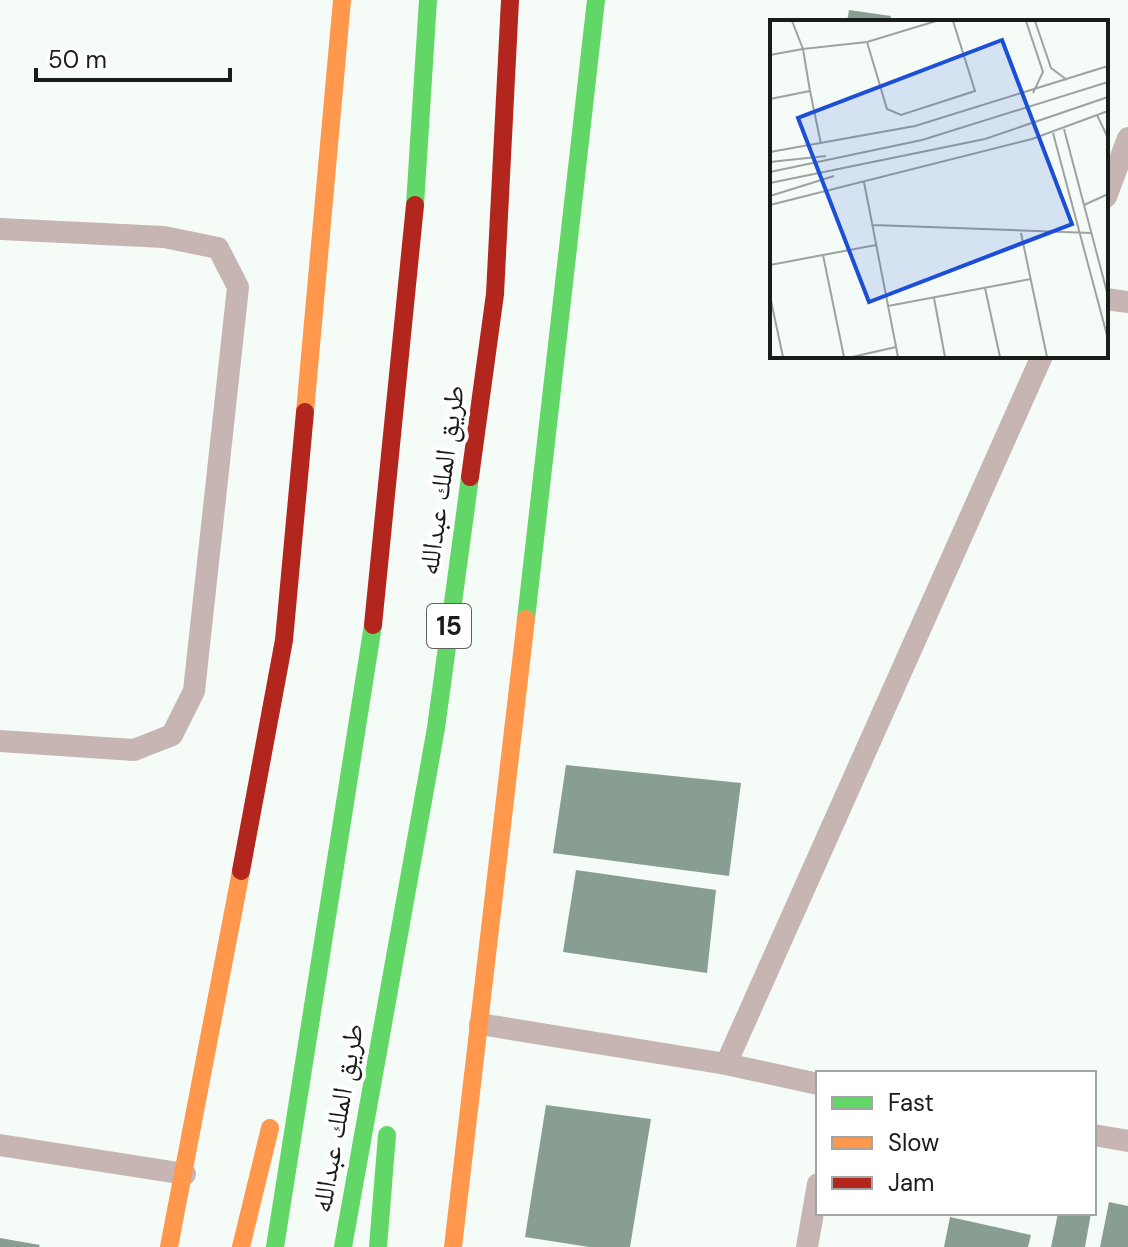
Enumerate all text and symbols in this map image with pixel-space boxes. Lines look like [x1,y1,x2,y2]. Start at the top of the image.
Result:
inset map [770,20,1108,358]
scale bar [36,32,230,82]
text: 50 m [48,44,107,75]
street label: طريق الملك عبدالله [410,383,473,578]
road number: 15 [427,604,471,648]
street label: طريق الملك عبدالله [303,1021,372,1216]
legend [816,1071,1096,1215]
text: Fast [888,1087,934,1118]
text: Slow [888,1127,939,1158]
text: Jam [888,1167,934,1198]

